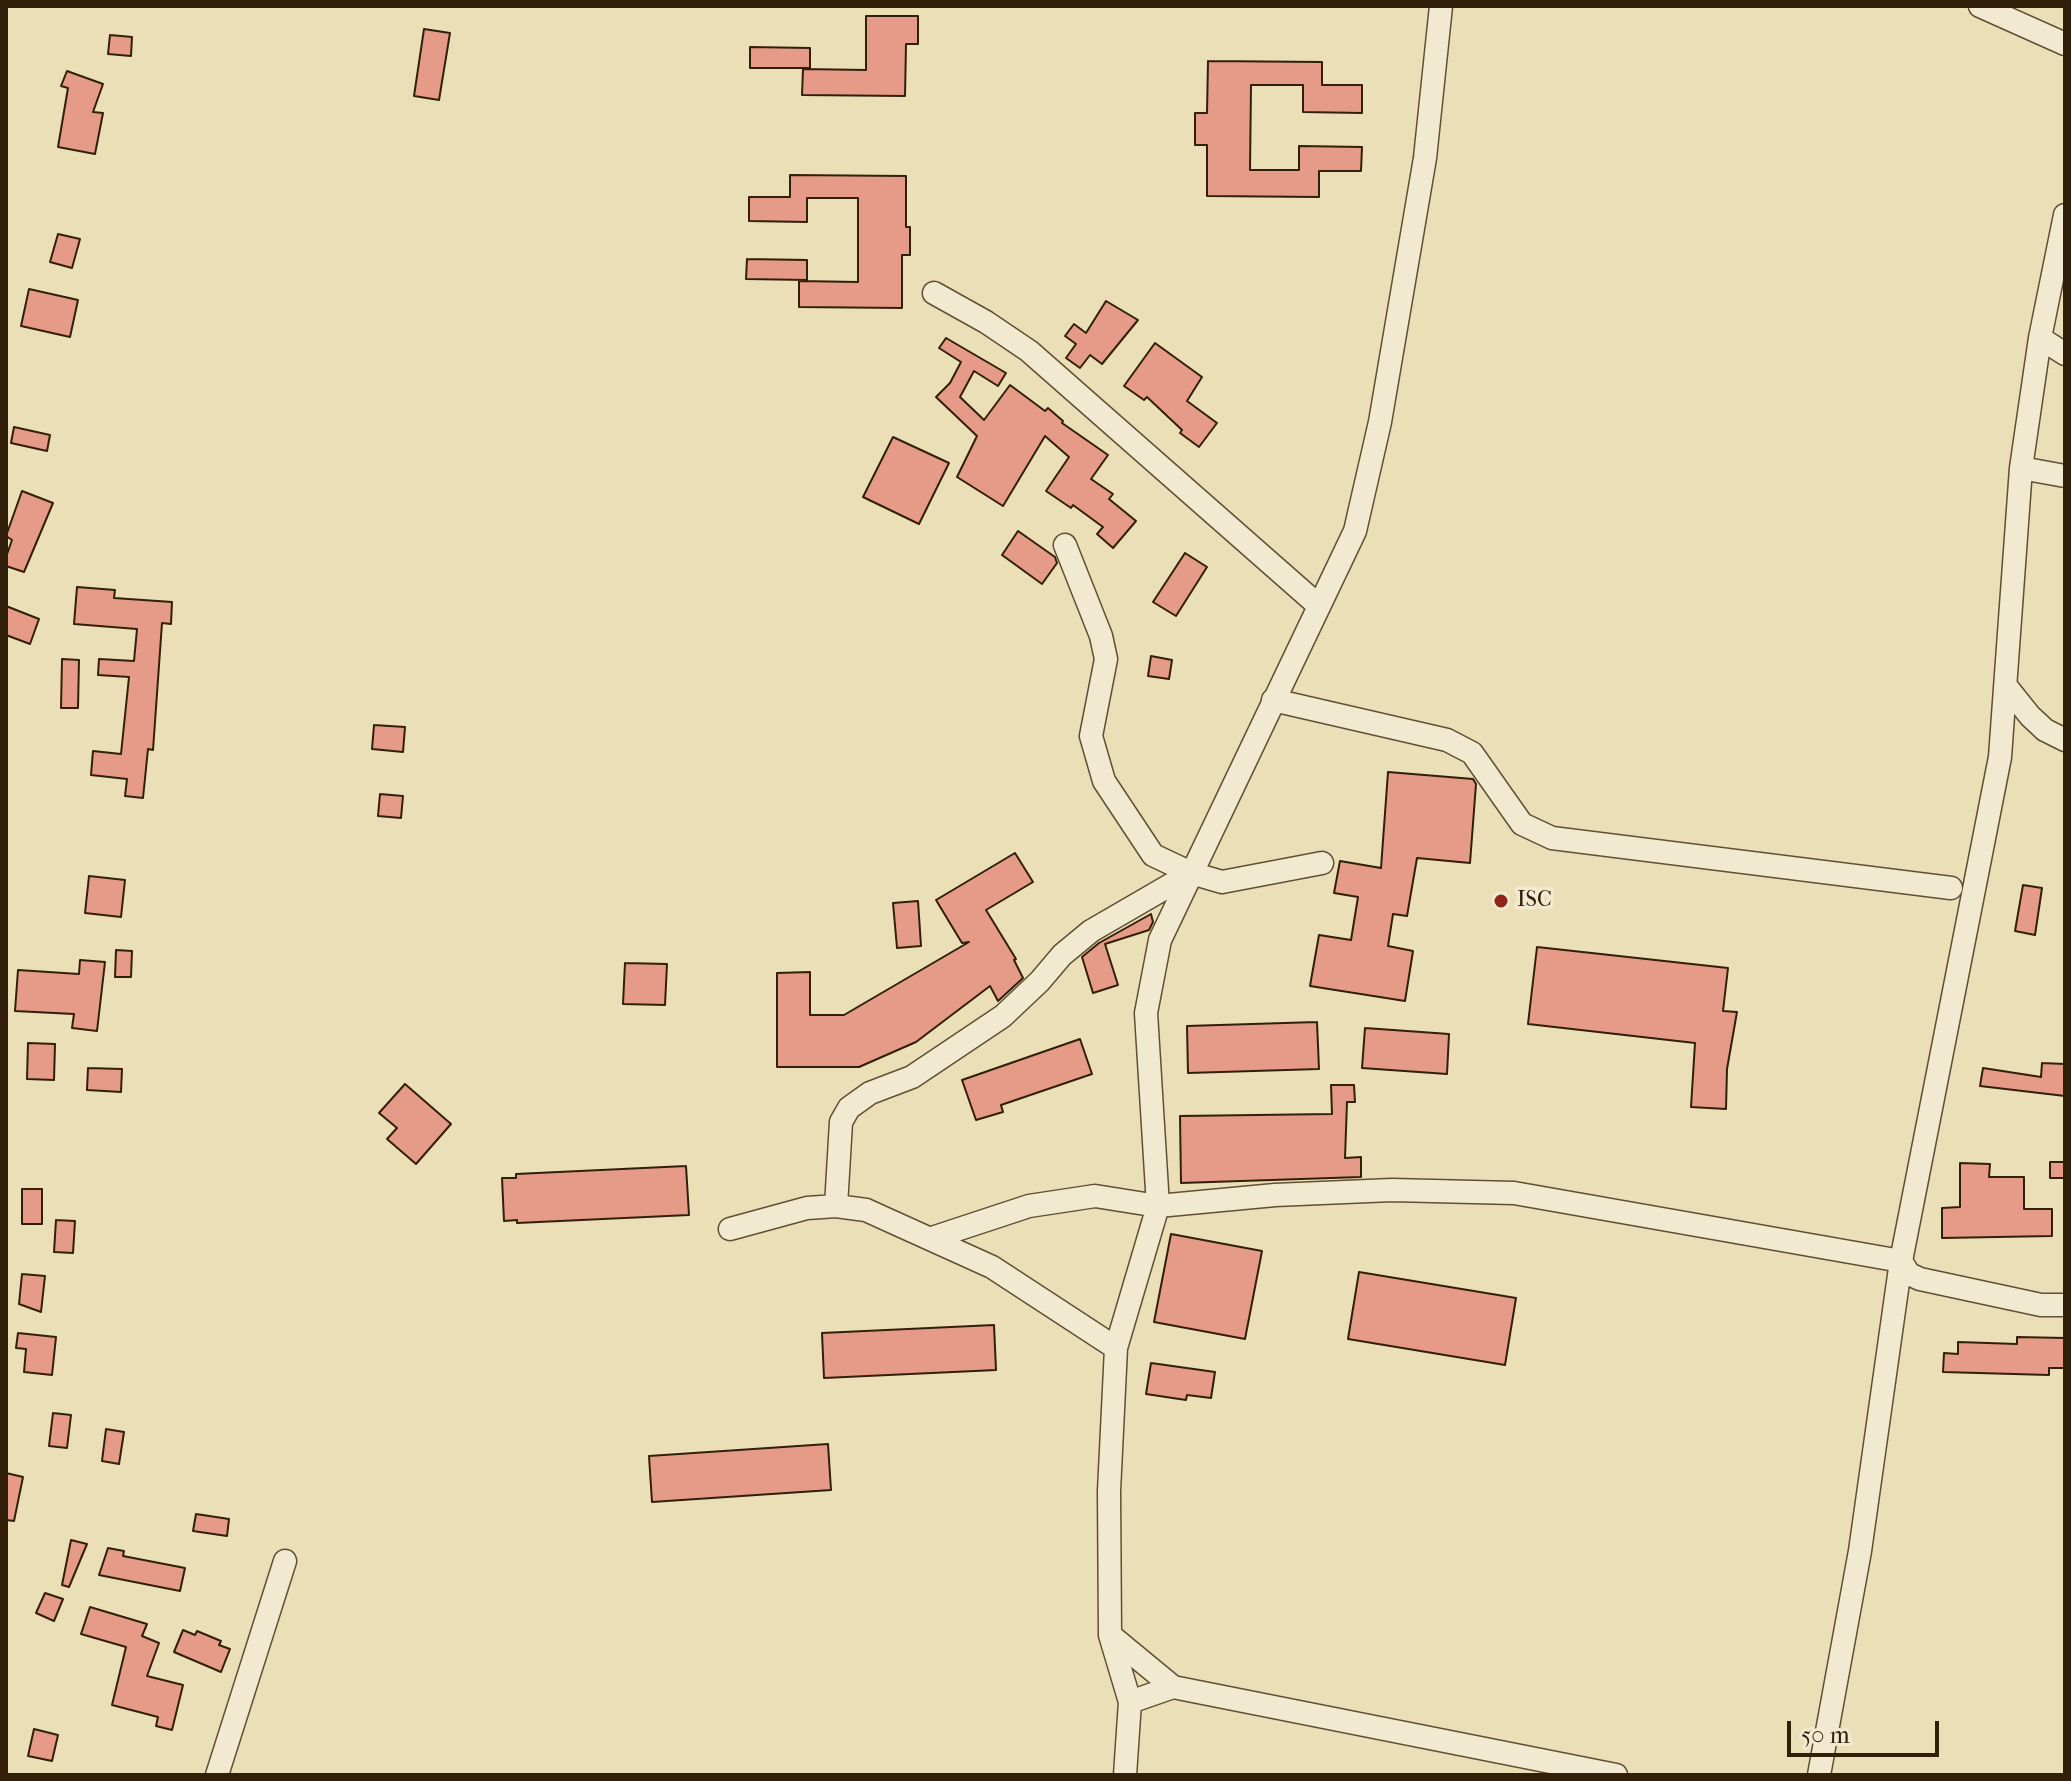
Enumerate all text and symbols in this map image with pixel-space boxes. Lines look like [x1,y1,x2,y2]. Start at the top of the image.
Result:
place label: ISC [1517,888,1552,914]
marker: ISC [1492,892,1510,910]
scale bar [1791,1705,1943,1755]
text: 50 m [1801,1721,1850,1749]

